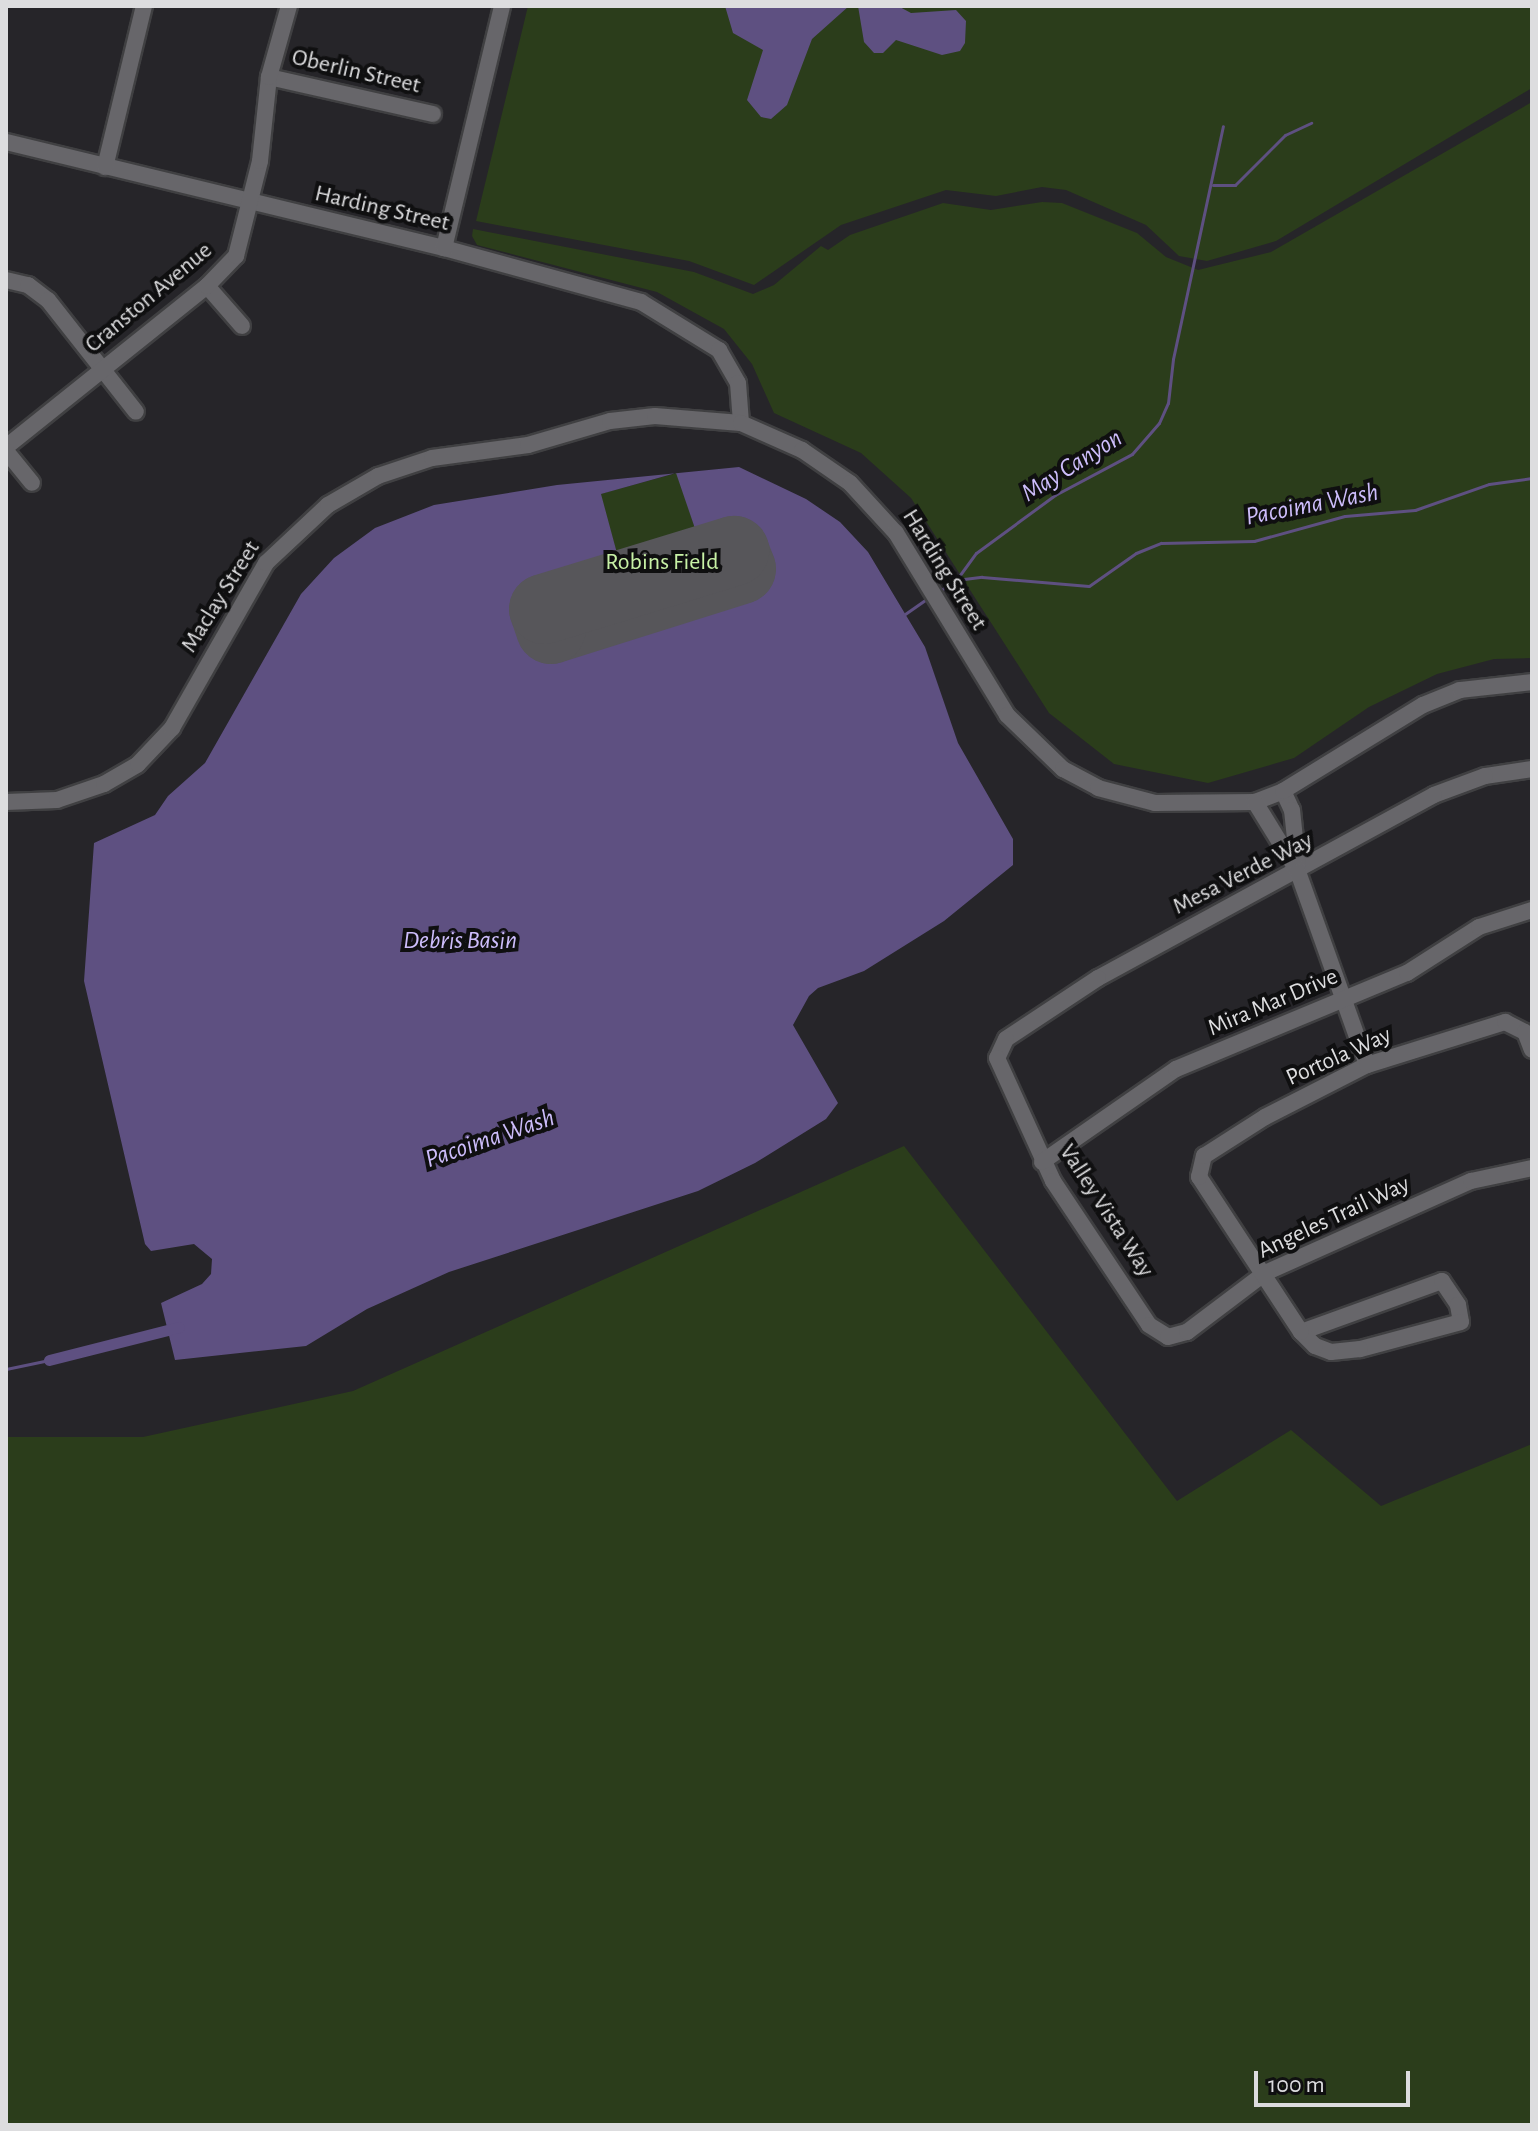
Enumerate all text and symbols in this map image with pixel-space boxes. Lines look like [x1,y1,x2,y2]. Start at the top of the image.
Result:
street label: Oberlin Street [289,43,423,101]
street label: Harding Street [312,180,452,238]
street label: Cranston Avenue [80,237,218,359]
water label: May Canyon [1016,423,1128,509]
water label: Pacoima Wash [1243,477,1381,533]
street label: Harding Street [895,504,993,636]
street label: Maclay Street [175,536,267,658]
park label: Robins Field [605,549,719,577]
street label: Mesa Verde Way [1168,826,1318,922]
water label: Debris Basin [403,925,517,957]
street label: Mira Mar Drive [1204,963,1342,1043]
street label: Portola Way [1282,1021,1396,1093]
water label: Pacoima Wash [421,1102,559,1176]
street label: Valley Vista Way [1052,1139,1160,1283]
street label: Angeles Trail Way [1253,1170,1415,1266]
scale bar [1258,2055,1414,2105]
text: 100 m [1268,2073,1325,2097]

